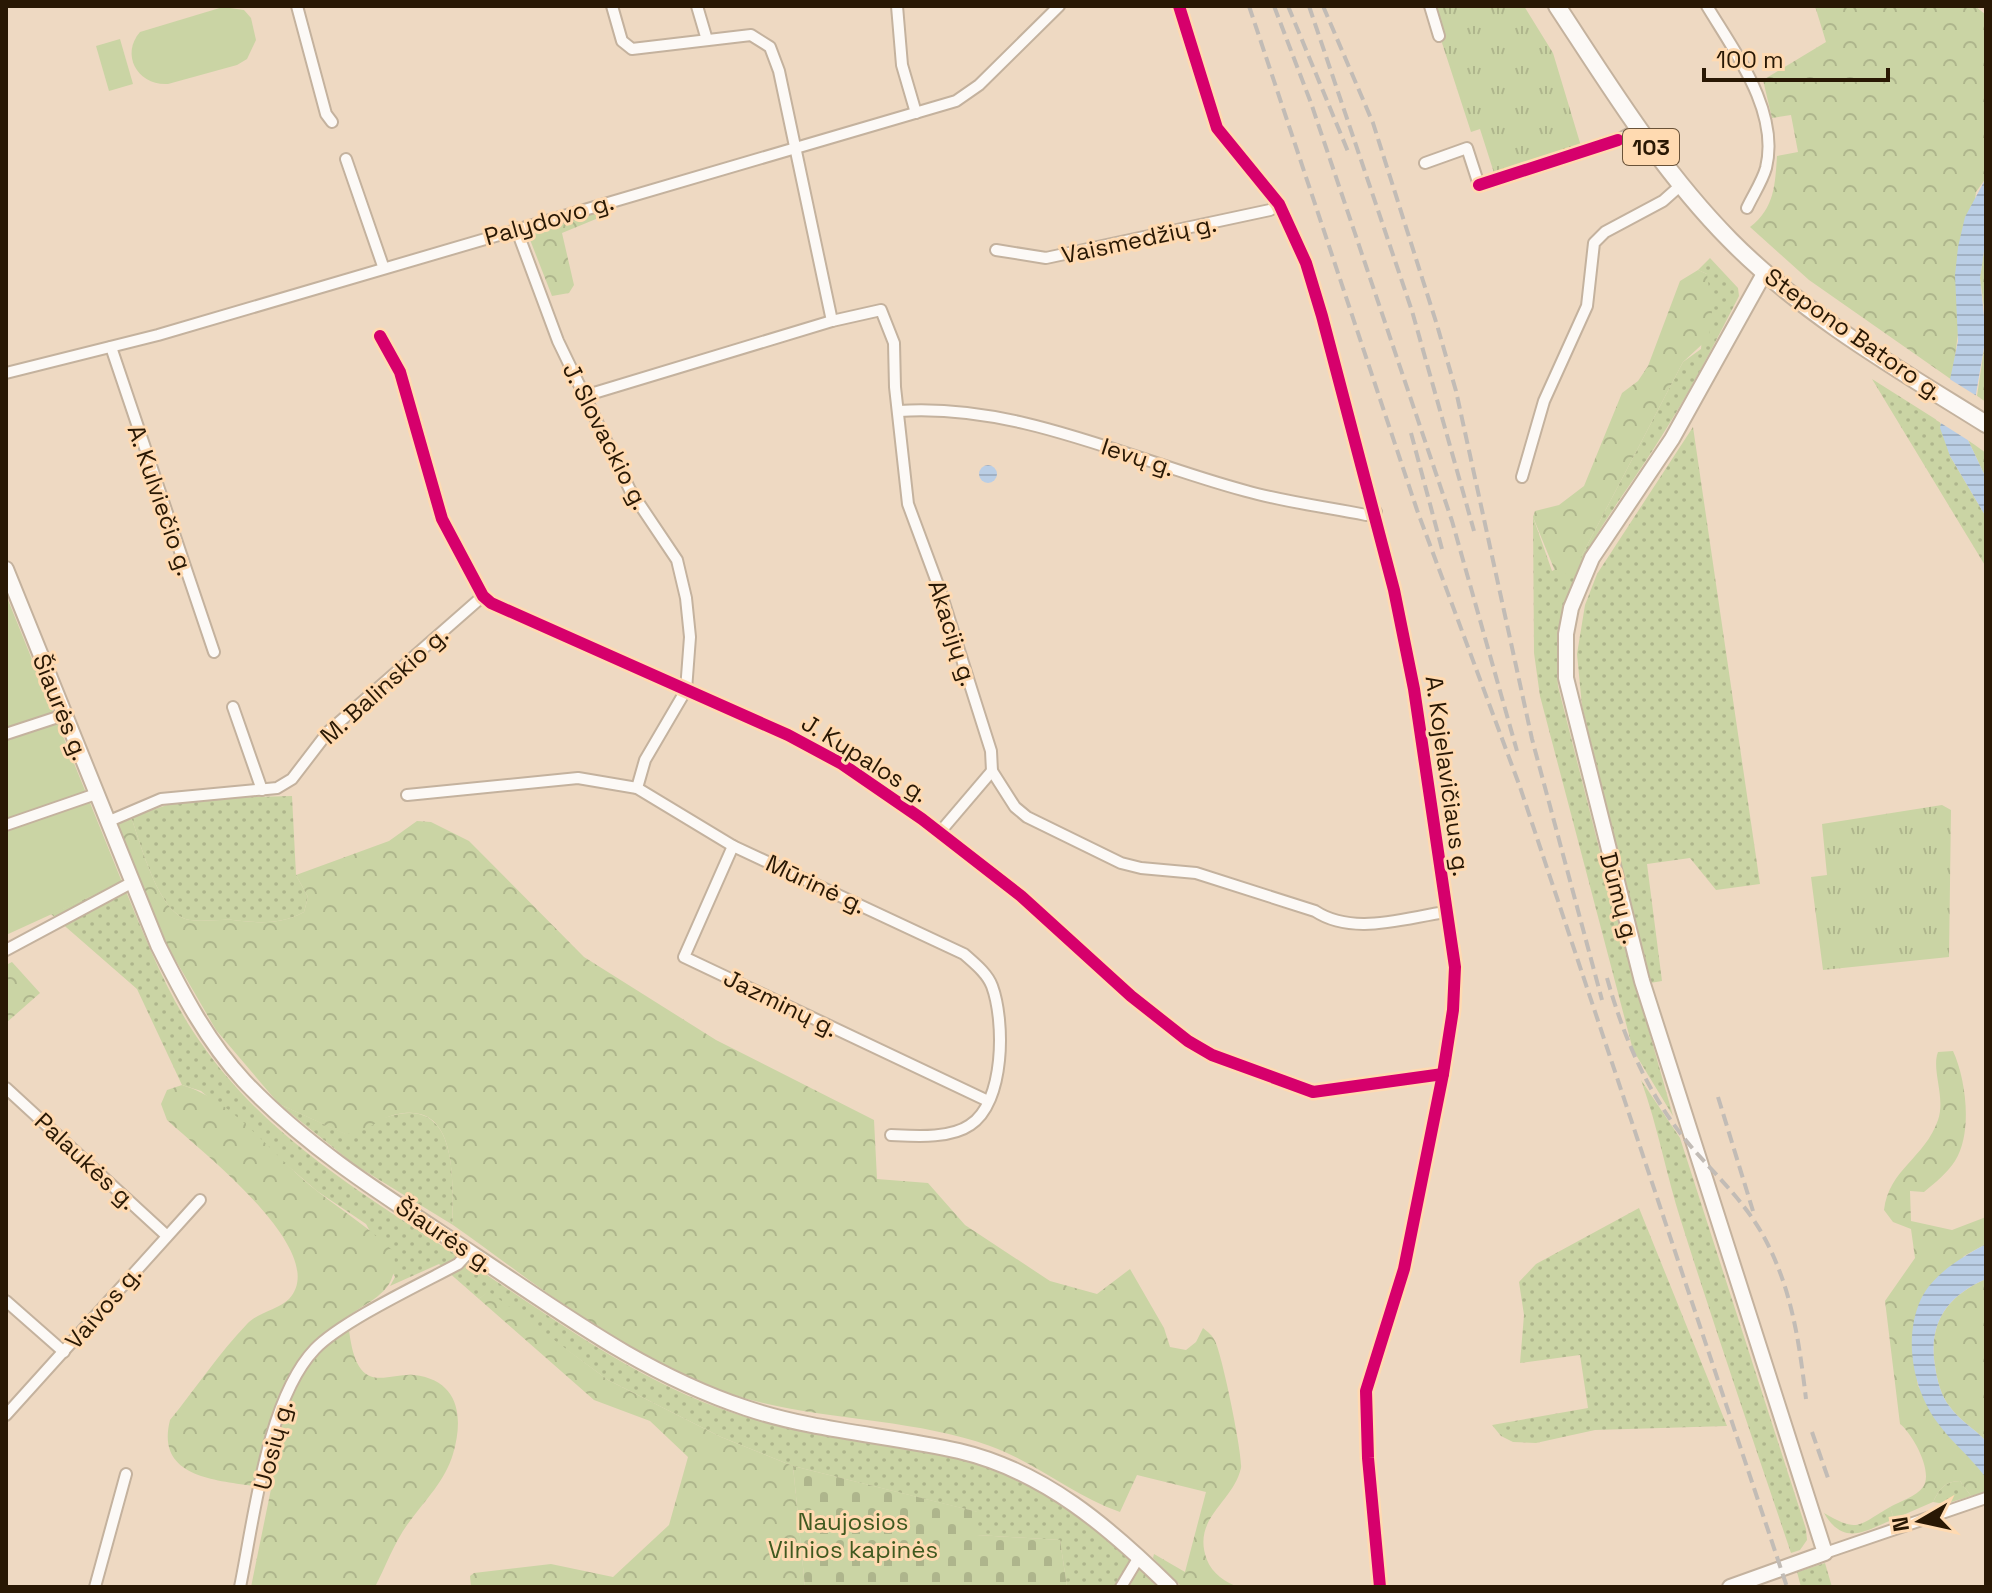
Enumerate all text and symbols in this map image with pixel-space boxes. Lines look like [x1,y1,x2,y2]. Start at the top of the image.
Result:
scale bar [1704,32,1888,82]
text: 100 m [1716,44,1784,75]
road number: 103 [1623,129,1679,165]
street label: Palydovo g. [481,186,617,252]
street label: Vaismedžių g. [1059,207,1219,271]
street label: Stepono Batoro g. [1759,261,1949,407]
street label: J. Slovackio g. [556,357,656,515]
street label: A. Kulviečio g. [121,421,201,579]
street label: Ievų g. [1098,431,1178,483]
street label: Akacijų g. [921,576,985,690]
street label: M. Balinskio g. [313,619,455,751]
street label: Šiaurės g. [26,649,96,765]
street label: A. Kojelavičiaus g. [1419,674,1477,878]
street label: J. Kupalos g. [796,707,934,809]
street label: Mūrinė g. [761,847,871,921]
street label: Dūmų g. [1593,849,1647,947]
street label: Jazminų g. [719,962,843,1044]
street label: Palaukės g. [28,1106,144,1216]
street label: Šiaurės g. [390,1191,500,1279]
street label: Vaivos g. [58,1259,148,1355]
street label: Uosių g. [246,1397,300,1493]
north arrow [1880,1481,1960,1561]
park label: Naujosios Vilnios kapinės [768,1506,938,1565]
text: N [1885,1515,1915,1534]

